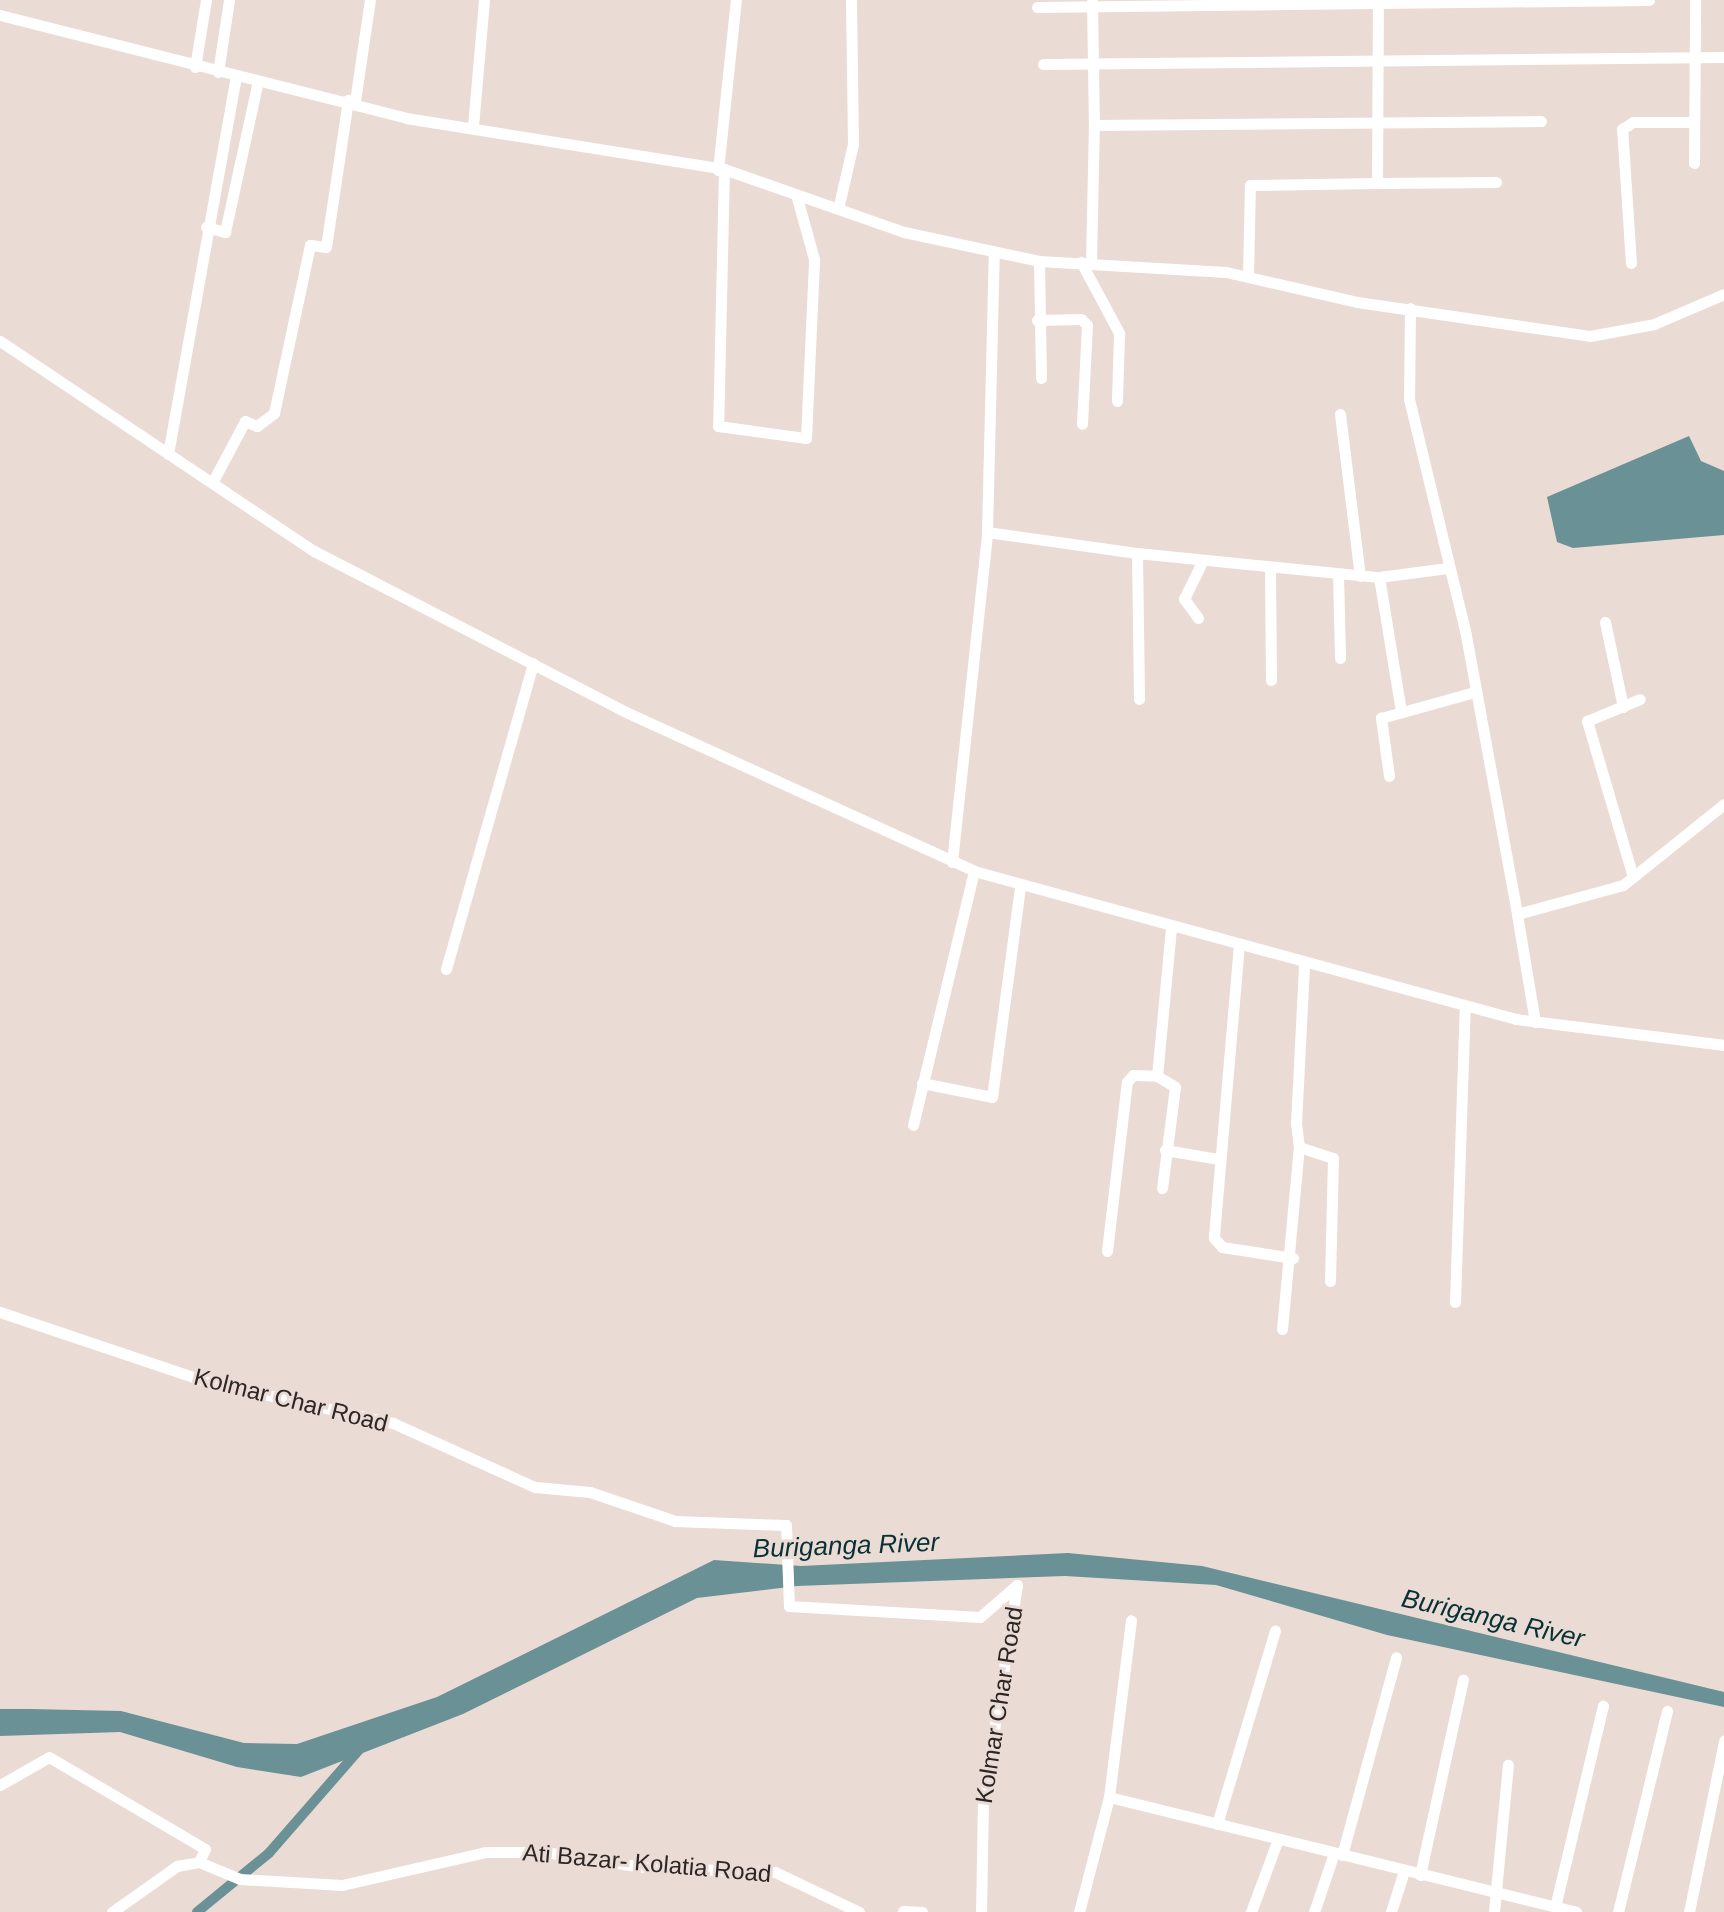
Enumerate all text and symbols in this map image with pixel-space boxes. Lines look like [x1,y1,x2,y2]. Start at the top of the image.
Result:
street label: Kolmar Char Road [191,1362,391,1438]
water label: Buriganga River [752,1527,940,1565]
water label: Buriganga River [1399,1583,1587,1655]
street label: Kolmar Char Road [969,1605,1029,1805]
street label: Ati Bazar- Kolatia Road [521,1838,773,1888]

